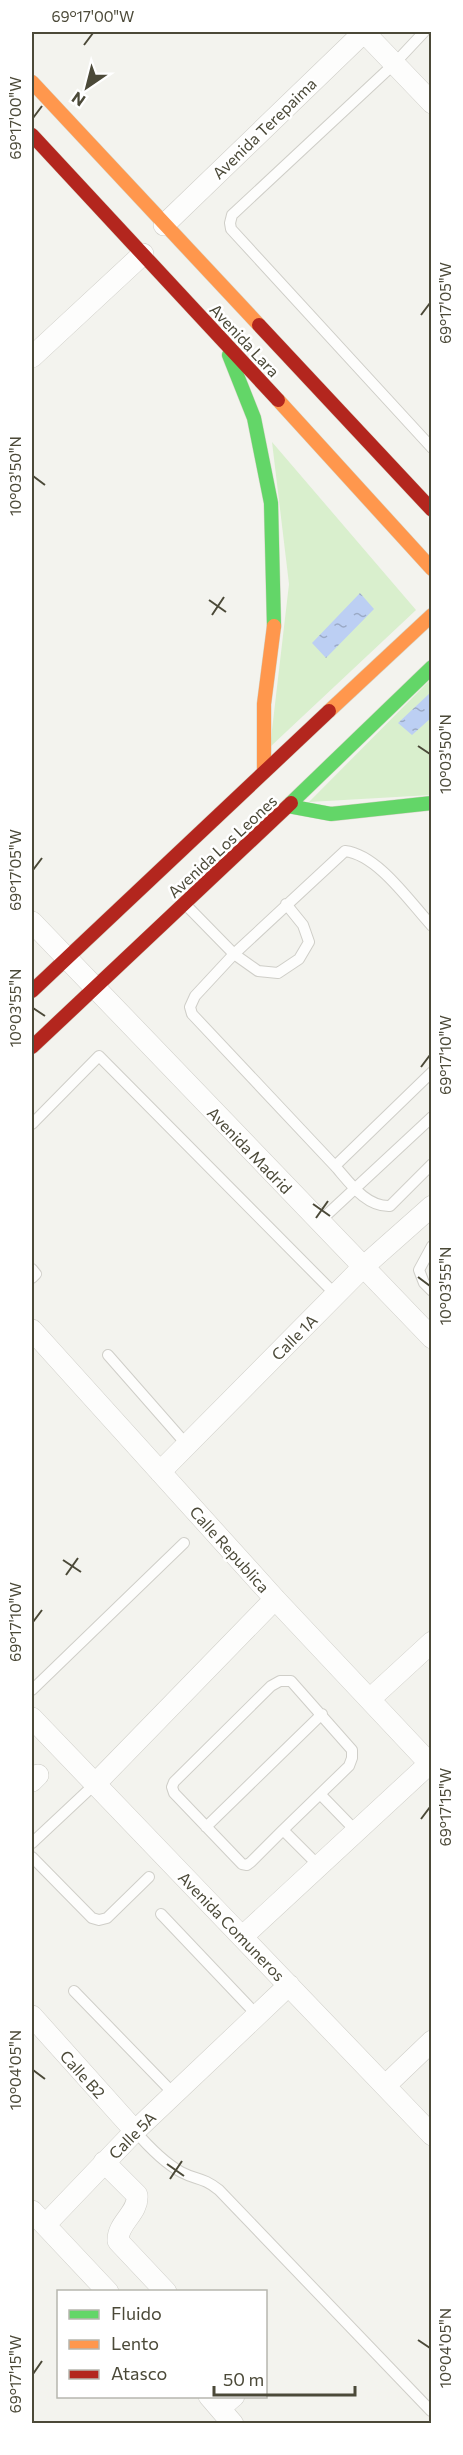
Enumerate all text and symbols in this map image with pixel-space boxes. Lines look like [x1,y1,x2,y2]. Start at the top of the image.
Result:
text: 69°17'00"W [52,7,134,25]
north arrow [57,57,117,117]
street label: Avenida Terepaima [208,74,320,182]
text: 69°17'00"W [6,77,24,159]
text: N [68,88,88,111]
text: 69°17'05"W [436,262,454,344]
street label: Avenida Lara [206,300,284,380]
text: 10°03'50"N [6,436,24,516]
text: 10°03'50"N [436,714,454,794]
street label: Avenida Los Leones [164,791,280,901]
text: 69°17'05"W [6,829,24,911]
text: 10°03'55"N [6,969,24,1047]
text: 69°17'10"W [436,1015,454,1095]
street label: Avenida Madrid [204,1103,296,1197]
text: 10°03'55"N [436,1247,454,1325]
street label: Calle 1A [267,1310,321,1364]
street label: Calle Republica [186,1502,274,1596]
text: 69°17'10"W [6,1582,24,1662]
text: 69°17'15"W [436,1768,454,1846]
street label: Avenida Comuneros [175,1867,289,1985]
text: 10°04'05"N [6,2030,24,2110]
street label: Calle B2 [56,2046,110,2102]
street label: Calle 5A [104,2107,160,2163]
legend [57,2290,267,2398]
text: Fluido [111,2302,162,2324]
text: 10°04'05"N [436,2308,454,2388]
text: Lento [111,2332,159,2354]
text: 69°17'15"W [6,2335,24,2413]
scale bar [214,2359,355,2397]
text: Atasco [111,2362,167,2384]
text: 50 m [223,2368,264,2390]

